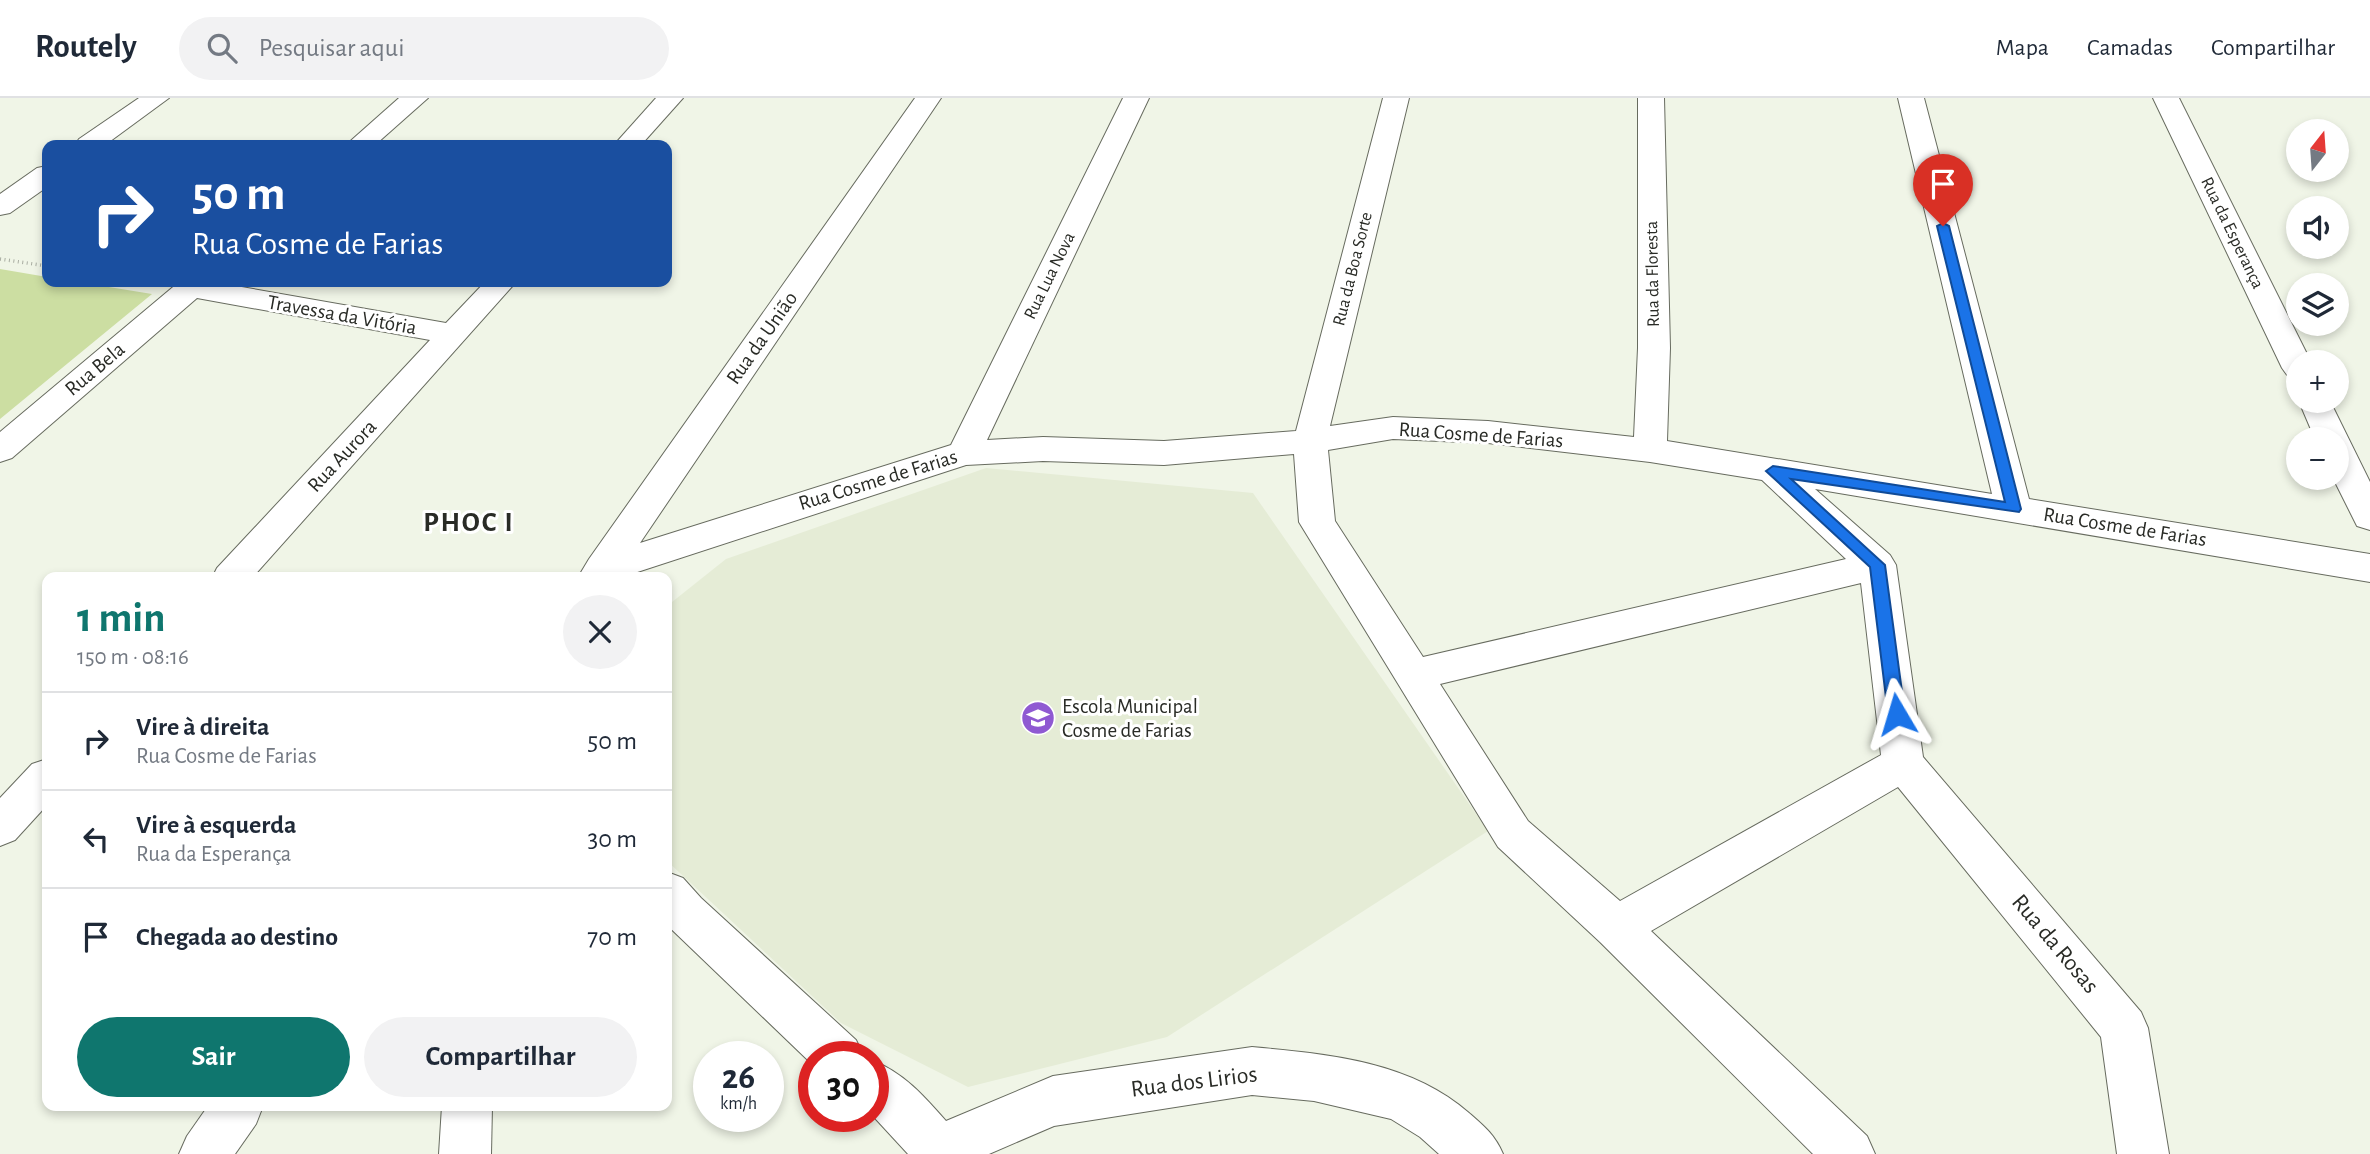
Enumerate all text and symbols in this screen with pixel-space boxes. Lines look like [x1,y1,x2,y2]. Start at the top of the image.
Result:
search box [179,17,669,80]
icon: search [203,29,241,67]
text: Routely [35,31,137,64]
text: Pesquisar aqui [259,35,404,61]
text: Mapa [1996,36,2049,60]
text: Camadas [2087,36,2173,60]
text: Compartilhar [2211,36,2335,60]
north arrow [2286,119,2348,182]
map controls [2286,119,2349,490]
pin [1913,154,1973,226]
icon: arrive [1924,165,1962,203]
icon: right [77,168,168,259]
text: 50 m [192,170,286,219]
street label: Rua da Esperança [2197,174,2267,292]
button: sound [2286,196,2349,259]
street label: Rua da Boa Sorte [1330,210,1376,328]
street label: Rua da Floresta [1643,221,1663,327]
text: Rua Cosme de Farias [192,228,443,260]
street label: Rua Lua Nova [1021,230,1079,322]
button: layers [2286,273,2349,336]
street label: Rua da União [722,288,802,388]
street label: Travessa da Vitória [266,292,418,338]
street label: Rua Bela [61,338,129,400]
button: + [2286,350,2349,413]
street label: Rua Aurora [303,416,381,496]
street label: Rua Cosme de Farias [1398,419,1564,451]
button: − [2286,427,2349,490]
street label: Rua Cosme de Farias [796,446,960,514]
street label: Rua Cosme de Farias [2042,504,2208,550]
district label: PHOC I [423,509,515,537]
button: close [563,595,637,669]
text: 1 min [77,597,166,639]
text: 150 m · 08:16 [77,646,189,669]
position arrow [1860,677,1934,751]
place label: Escola Municipal Cosme de Farias [1062,696,1198,741]
school or university icon: Escola Municipal Cosme de Farias [1019,699,1057,737]
text: Vire à direita [136,714,270,740]
icon: right [77,722,115,760]
text: 50 m [587,728,637,754]
text: Rua Cosme de Farias [136,745,317,768]
text: Vire à esquerda [136,812,297,838]
icon: left [77,820,115,858]
text: 30 m [587,826,637,852]
text: Rua da Esperança [136,843,291,866]
street label: Rua da Rosas [2007,890,2103,998]
icon: arrive [77,918,115,956]
text: Chegada ao destino [136,924,338,950]
text: 70 m [587,924,637,950]
button: Sair [77,1017,350,1097]
button: Compartilhar [364,1017,637,1097]
speed limit sign: 30 [798,1041,889,1132]
text: 26 [722,1060,755,1095]
street label: Rua dos Lirios [1129,1062,1259,1102]
text: km/h [720,1095,757,1113]

